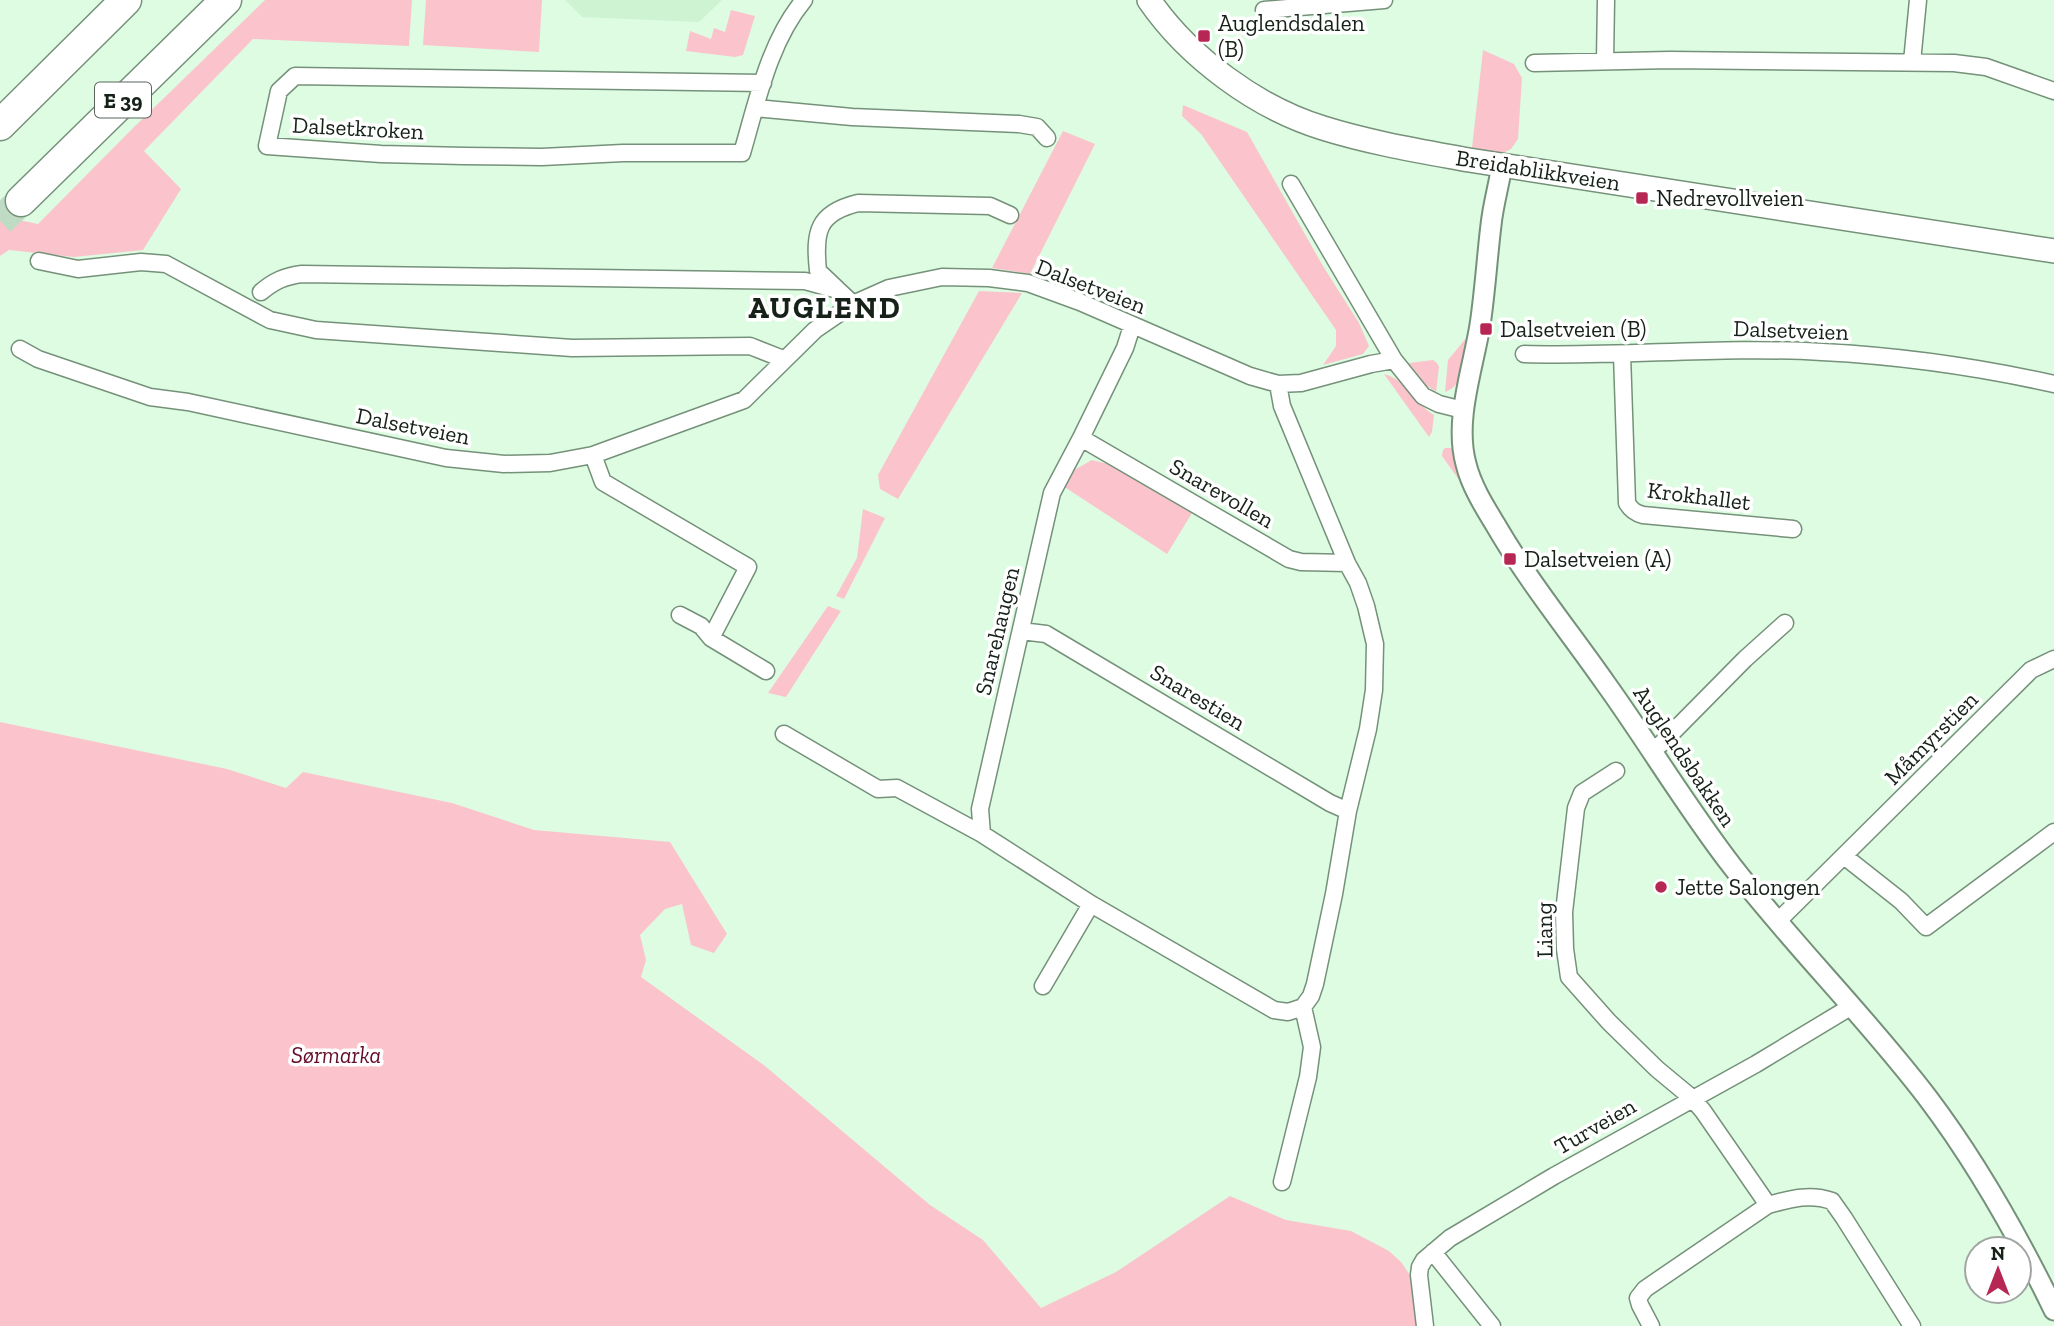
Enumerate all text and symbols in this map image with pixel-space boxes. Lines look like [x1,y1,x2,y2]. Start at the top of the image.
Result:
place label: Auglendsdalen (B) [1218,9,1365,63]
marker: Auglendsdalen (B) [1196,28,1212,44]
road number: E 39 [95,82,151,118]
street label: Dalsetkroken [291,111,425,145]
street label: Breidablikkveien [1454,143,1622,197]
place label: Nedrevollveien [1656,184,1804,212]
marker: Nedrevollveien [1634,190,1650,206]
street label: Dalsetveien [1032,252,1150,320]
district label: AUGLEND [748,290,902,326]
street label: Dalsetveien [1733,314,1849,346]
place label: Dalsetveien (B) [1500,315,1646,343]
marker: Dalsetveien (B) [1478,321,1494,337]
street label: Dalsetveien [354,401,472,451]
street label: Snarevollen [1165,452,1279,534]
street label: Krokhallet [1646,476,1753,516]
place label: Dalsetveien (A) [1524,545,1671,573]
marker: Dalsetveien (A) [1502,551,1518,567]
street label: Snarehaugen [969,564,1025,698]
street label: Snarestien [1145,658,1251,736]
street label: Auglendsbakken [1628,680,1742,832]
street label: Måmyrstien [1878,685,1984,791]
place label: Jette Salongen [1675,873,1820,901]
marker: Jette Salongen [1653,879,1669,895]
street label: Liang [1530,901,1558,958]
park label: Sørmarka [291,1041,381,1069]
street label: Turveien [1549,1092,1641,1160]
north arrow [1963,1235,2033,1305]
text: N [1991,1242,2005,1265]

